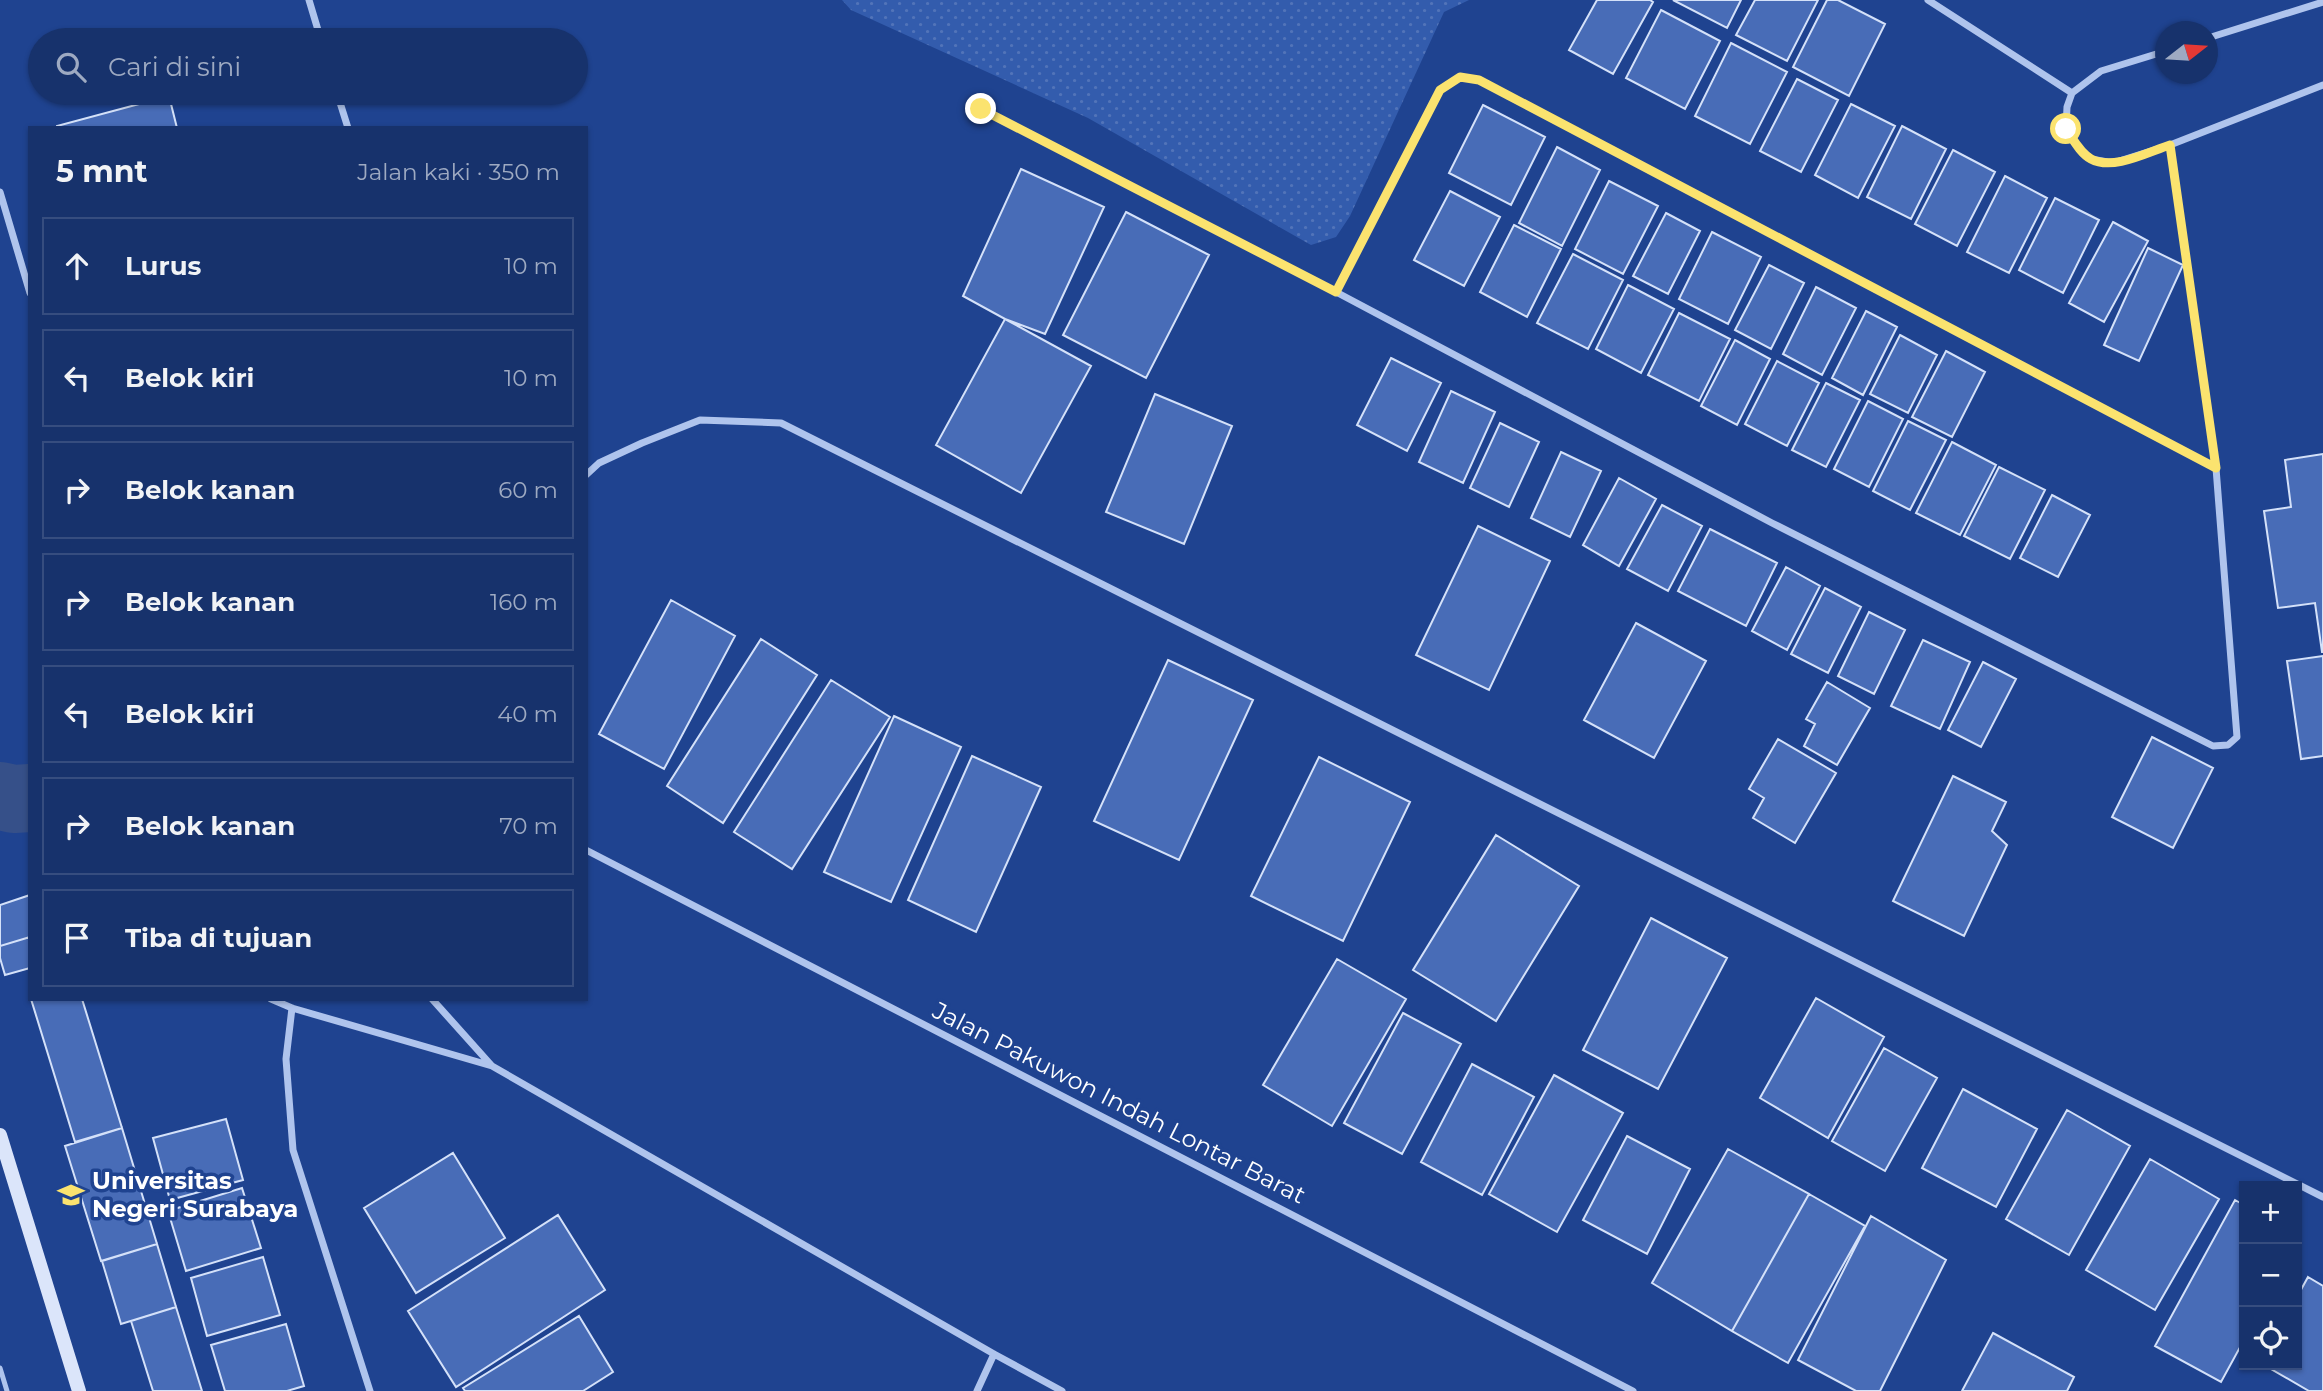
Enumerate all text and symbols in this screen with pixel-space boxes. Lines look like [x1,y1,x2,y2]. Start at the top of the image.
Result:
north arrow [2155,21,2218,84]
search box [28,28,588,105]
icon: search [52,48,90,86]
text: Cari di sini [108,51,241,83]
route end [965,93,996,124]
route start [2050,113,2081,144]
text: 5 mnt [56,153,148,190]
text: Jalan kaki · 350 m [357,158,560,186]
icon: ahead [58,247,96,285]
text: Lurus [125,250,201,282]
text: 10 m [504,252,558,280]
icon: left [58,359,96,397]
text: Belok kiri [125,362,254,394]
text: 10 m [504,364,558,392]
icon: right [58,471,96,509]
text: Belok kanan [125,474,295,506]
text: 60 m [498,476,558,504]
icon: right [58,583,96,621]
text: Belok kanan [125,586,295,618]
text: 160 m [490,588,558,616]
icon: left [58,695,96,733]
text: Belok kiri [125,698,254,730]
text: 40 m [497,700,558,728]
icon: right [58,807,96,845]
text: Belok kanan [125,810,295,842]
text: 70 m [499,812,558,840]
icon: arrive [58,919,96,957]
text: Tiba di tujuan [125,922,312,954]
street label: Jalan Pakuwon Indah Lontar Barat [927,995,1311,1210]
place label: Universitas Negeri Surabaya [92,1166,298,1223]
school or university icon: Universitas Negeri Surabaya [56,1180,86,1210]
map controls [2239,1181,2302,1370]
button: + [2239,1181,2302,1244]
button: − [2239,1244,2302,1307]
button: locate [2239,1307,2302,1370]

